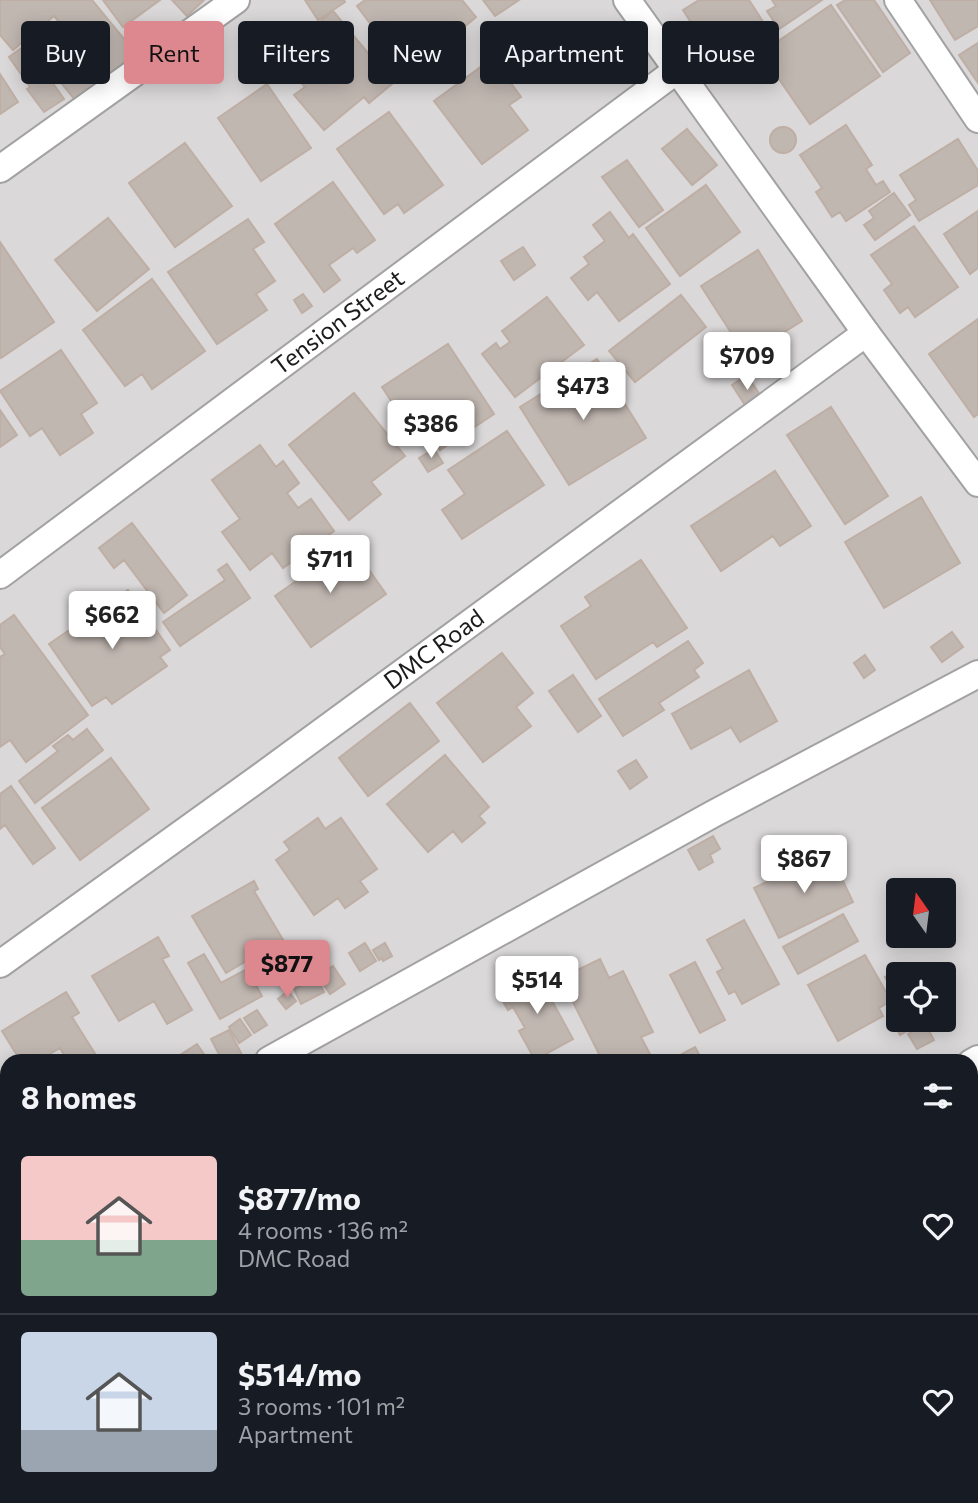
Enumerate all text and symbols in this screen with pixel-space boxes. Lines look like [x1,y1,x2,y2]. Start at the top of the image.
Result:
chip: Buy [21,21,110,84]
chip: Rent [124,21,224,84]
chip: Filters [238,21,354,84]
chip: New [368,21,466,84]
chip: Apartment [480,21,648,84]
chip: House [662,21,779,84]
street label: Tension Street [266,263,409,380]
pin: $709 [706,332,788,392]
text: $709 [719,341,775,369]
pin: $473 [542,362,624,422]
text: $473 [557,371,609,399]
pin: $386 [390,400,472,460]
text: $386 [403,409,459,437]
pin: $711 [289,536,371,595]
text: $711 [307,544,353,572]
pin: $662 [71,592,153,651]
text: $662 [85,600,139,628]
street label: DMC Road [377,602,489,695]
pin: $867 [763,836,845,895]
text: $867 [777,844,831,872]
north arrow [886,878,956,948]
map controls [886,878,956,1032]
pin: $877 [246,940,328,1000]
text: $877 [261,949,313,977]
pin: $514 [496,956,578,1016]
button: locate [886,962,956,1032]
text: $514 [511,965,563,993]
icon: filters [919,1077,957,1115]
text: 8 homes [21,1078,137,1115]
text: $877/mo [238,1179,361,1216]
icon: home [77,1184,161,1268]
icon: heart [919,1207,957,1245]
text: 4 rooms · 136 m² [238,1216,408,1244]
text: DMC Road [238,1244,350,1272]
text: $514/mo [238,1355,361,1392]
icon: home [77,1360,161,1444]
icon: heart [919,1383,957,1421]
text: 3 rooms · 101 m² [238,1392,405,1420]
text: Apartment [238,1420,353,1448]

